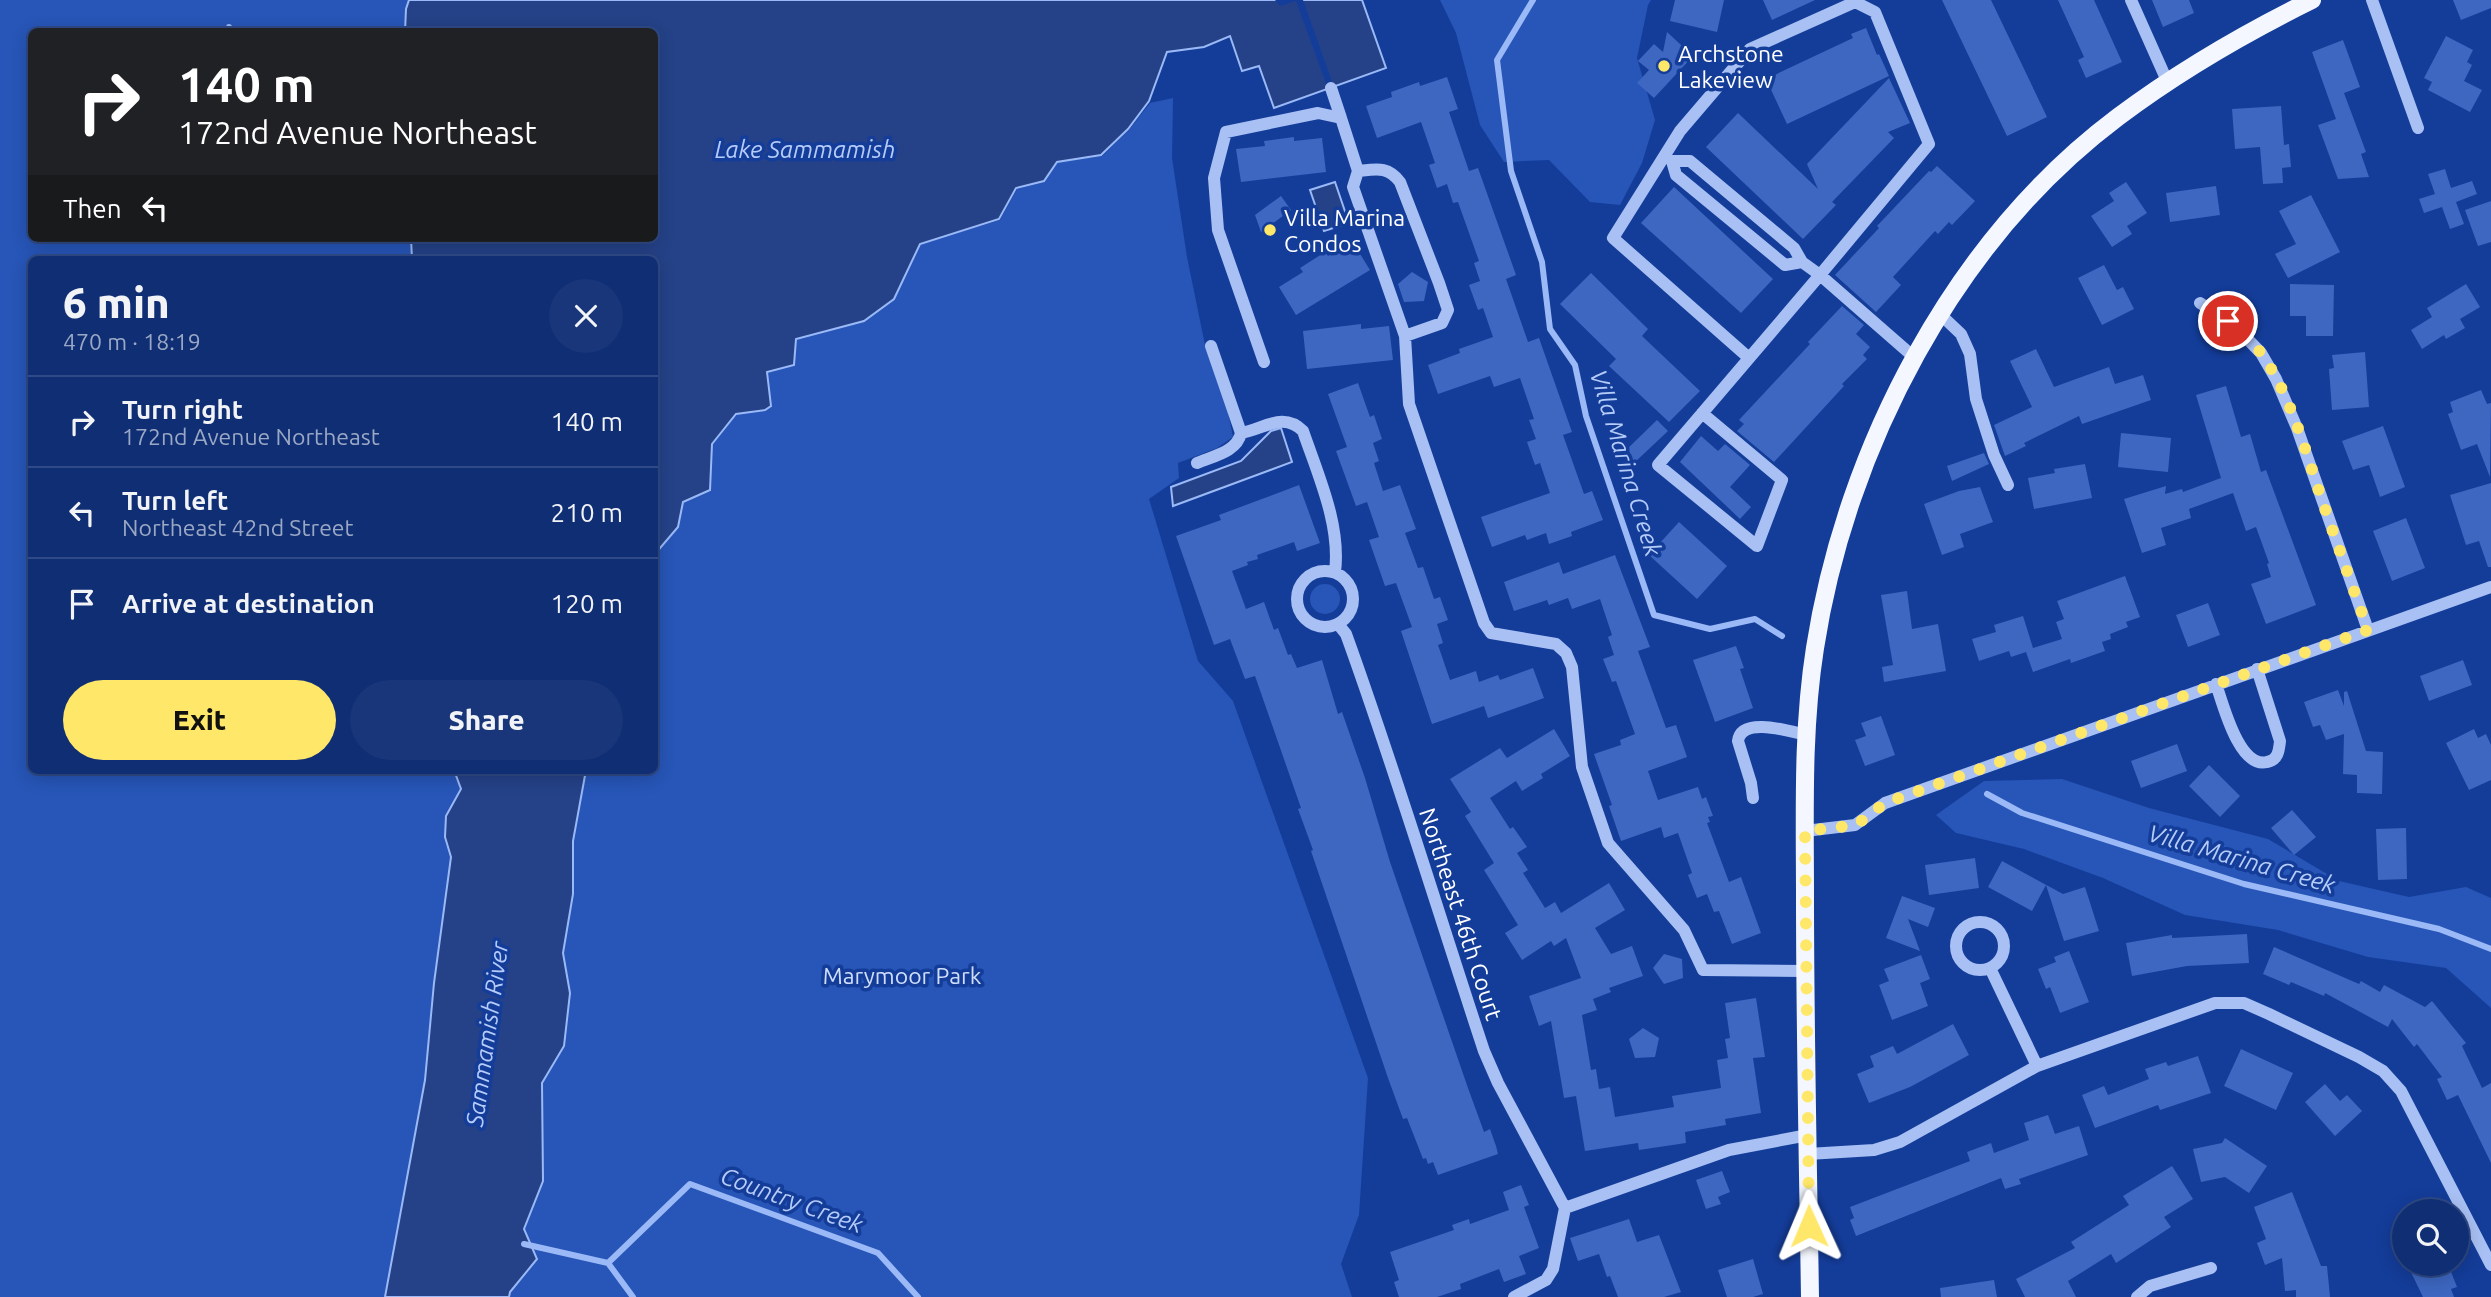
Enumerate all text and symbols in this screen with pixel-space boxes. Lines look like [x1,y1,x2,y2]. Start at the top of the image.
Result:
place label: Archstone Lakeview [1678,41,1784,92]
icon: right [63,56,154,147]
text: 140 m [178,56,315,111]
marker: Archstone Lakeview [1656,58,1672,74]
text: 172nd Avenue Northeast [178,114,537,150]
water label: Lake Sammamish [715,136,895,163]
icon: left [136,189,174,227]
text: Then [63,194,122,223]
place label: Villa Marina Condos [1284,205,1405,256]
marker: Villa Marina Condos [1262,222,1278,238]
text: 6 min [63,279,170,326]
button: close [549,279,623,353]
pin [2198,291,2258,351]
icon: arrive [2209,302,2247,340]
text: 470 m · 18:19 [63,329,201,354]
water label: Villa Marina Creek [1585,367,1667,560]
text: Turn right [122,395,243,424]
icon: right [63,403,101,441]
text: 140 m [551,407,623,436]
text: 172nd Avenue Northeast [122,424,380,449]
text: Turn left [122,486,228,515]
icon: left [63,494,101,532]
text: 210 m [551,498,623,527]
text: Northeast 42nd Street [122,515,354,540]
icon: arrive [63,585,101,623]
text: Arrive at destination [122,589,375,618]
text: 120 m [551,589,623,618]
button: Exit [63,680,336,760]
button: Share [350,680,623,760]
street label: Northeast 46th Court [1415,805,1507,1023]
water label: Villa Marina Creek [2145,819,2339,899]
water label: Sammamish River [461,939,513,1129]
park label: Marymoor Park [823,963,982,988]
water label: Country Creek [717,1162,868,1239]
position arrow [1772,1189,1846,1263]
map controls [2392,1199,2469,1276]
button: search [2392,1199,2469,1276]

